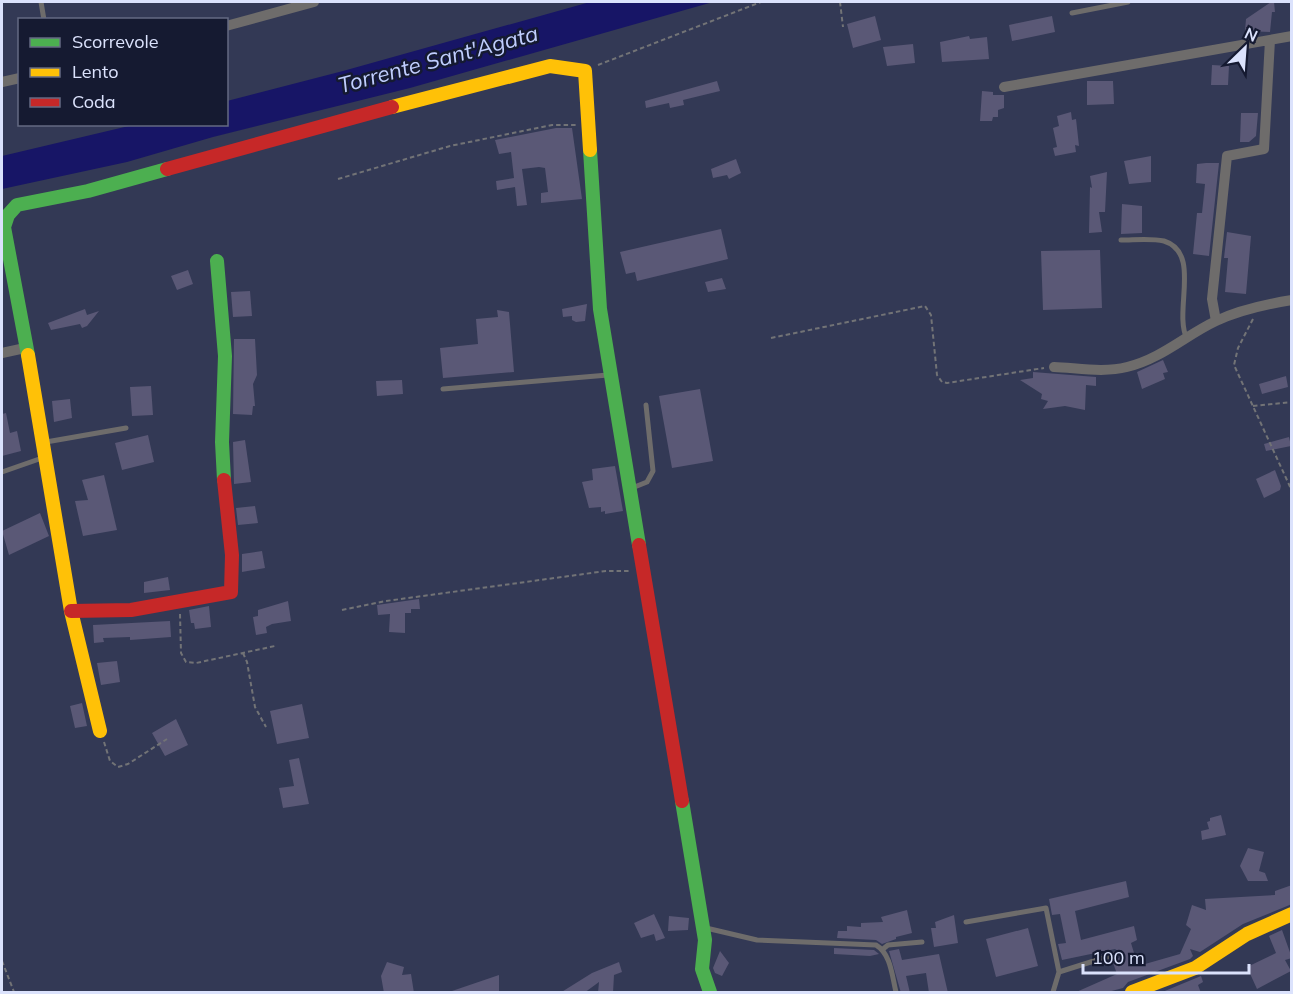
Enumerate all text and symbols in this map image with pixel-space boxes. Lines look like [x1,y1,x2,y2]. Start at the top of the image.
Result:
legend [18,18,228,126]
north arrow [1215,18,1275,78]
water label: Torrente Sant'Agata [335,19,541,99]
text: N [1242,23,1261,46]
text: Scorrevole [72,30,159,53]
text: Lento [72,60,119,83]
text: Coda [72,90,116,113]
scale bar [1083,937,1250,975]
text: 100 m [1092,946,1145,969]

